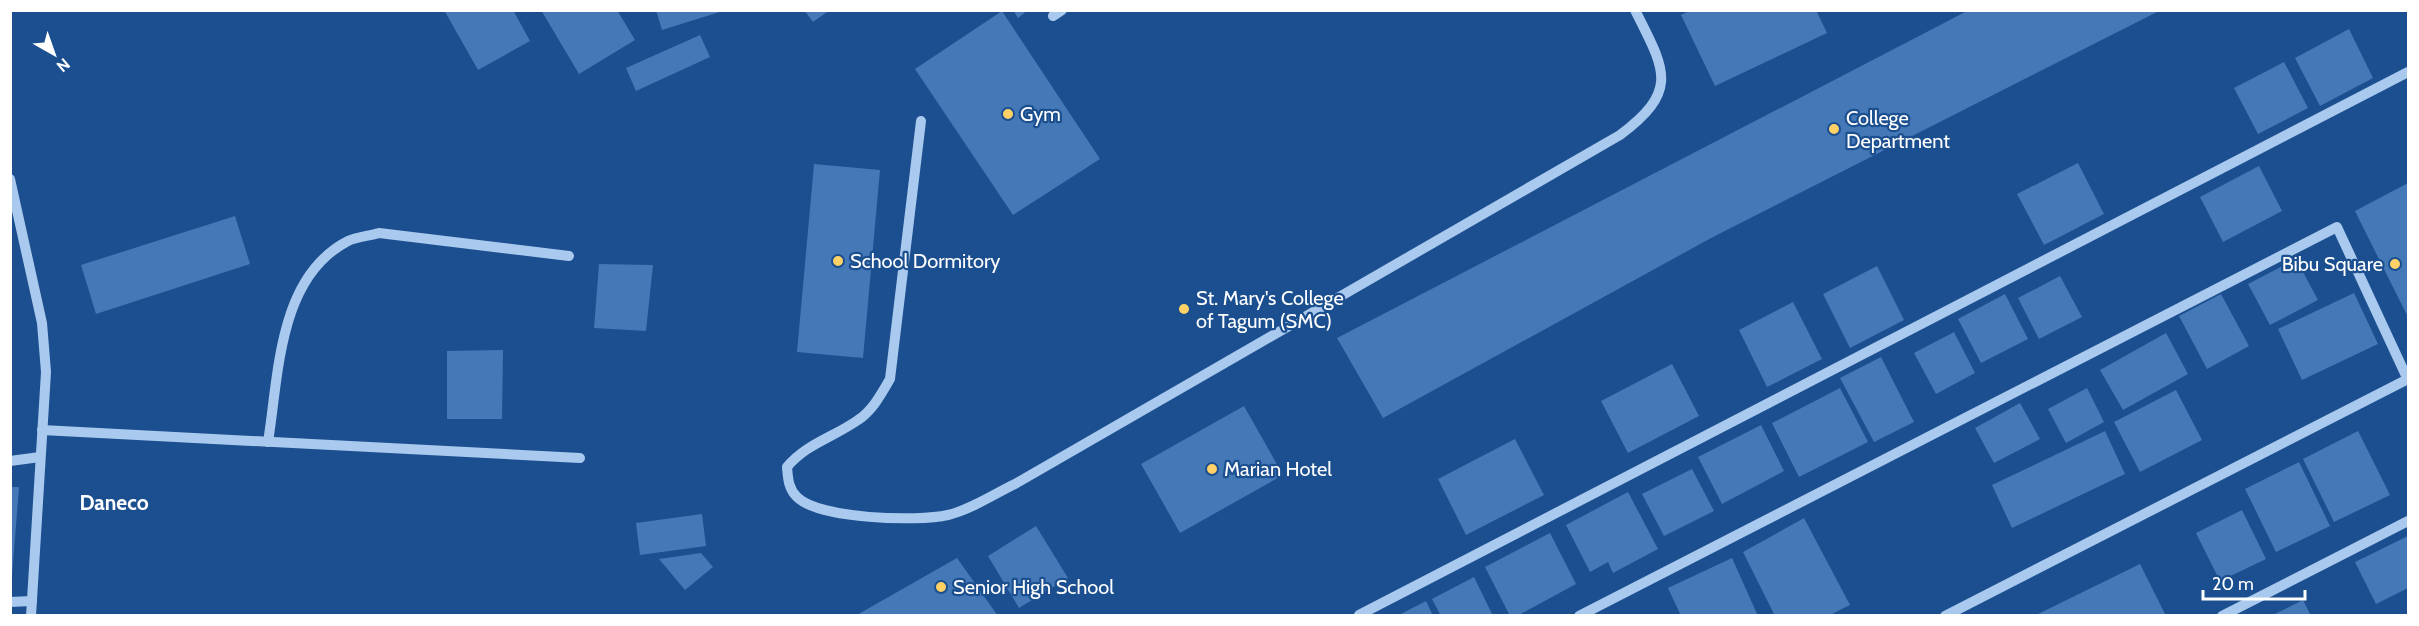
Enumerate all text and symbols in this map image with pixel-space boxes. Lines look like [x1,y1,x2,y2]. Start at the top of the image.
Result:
north arrow [24,24,84,84]
text: N [53,54,74,76]
place label: Gym [1020,102,1061,126]
place label: College Department [1846,106,1950,153]
marker: Gym [1001,107,1015,121]
marker: College Department [1827,122,1841,136]
place label: School Dormitory [850,249,1000,273]
place label: Bibu Square [2282,252,2383,276]
marker: School Dormitory [831,254,845,268]
marker: Bibu Square [2388,257,2402,271]
place label: St. Mary's College of Tagum (SMC) [1196,286,1344,333]
marker: St. Mary's College of Tagum (SMC) [1177,302,1191,316]
place label: Marian Hotel [1224,457,1332,481]
marker: Marian Hotel [1205,462,1219,476]
district label: Daneco [79,490,149,515]
scale bar [2203,563,2305,601]
text: 20 m [2212,573,2254,595]
place label: Senior High School [953,575,1114,599]
marker: Senior High School [934,580,948,594]

